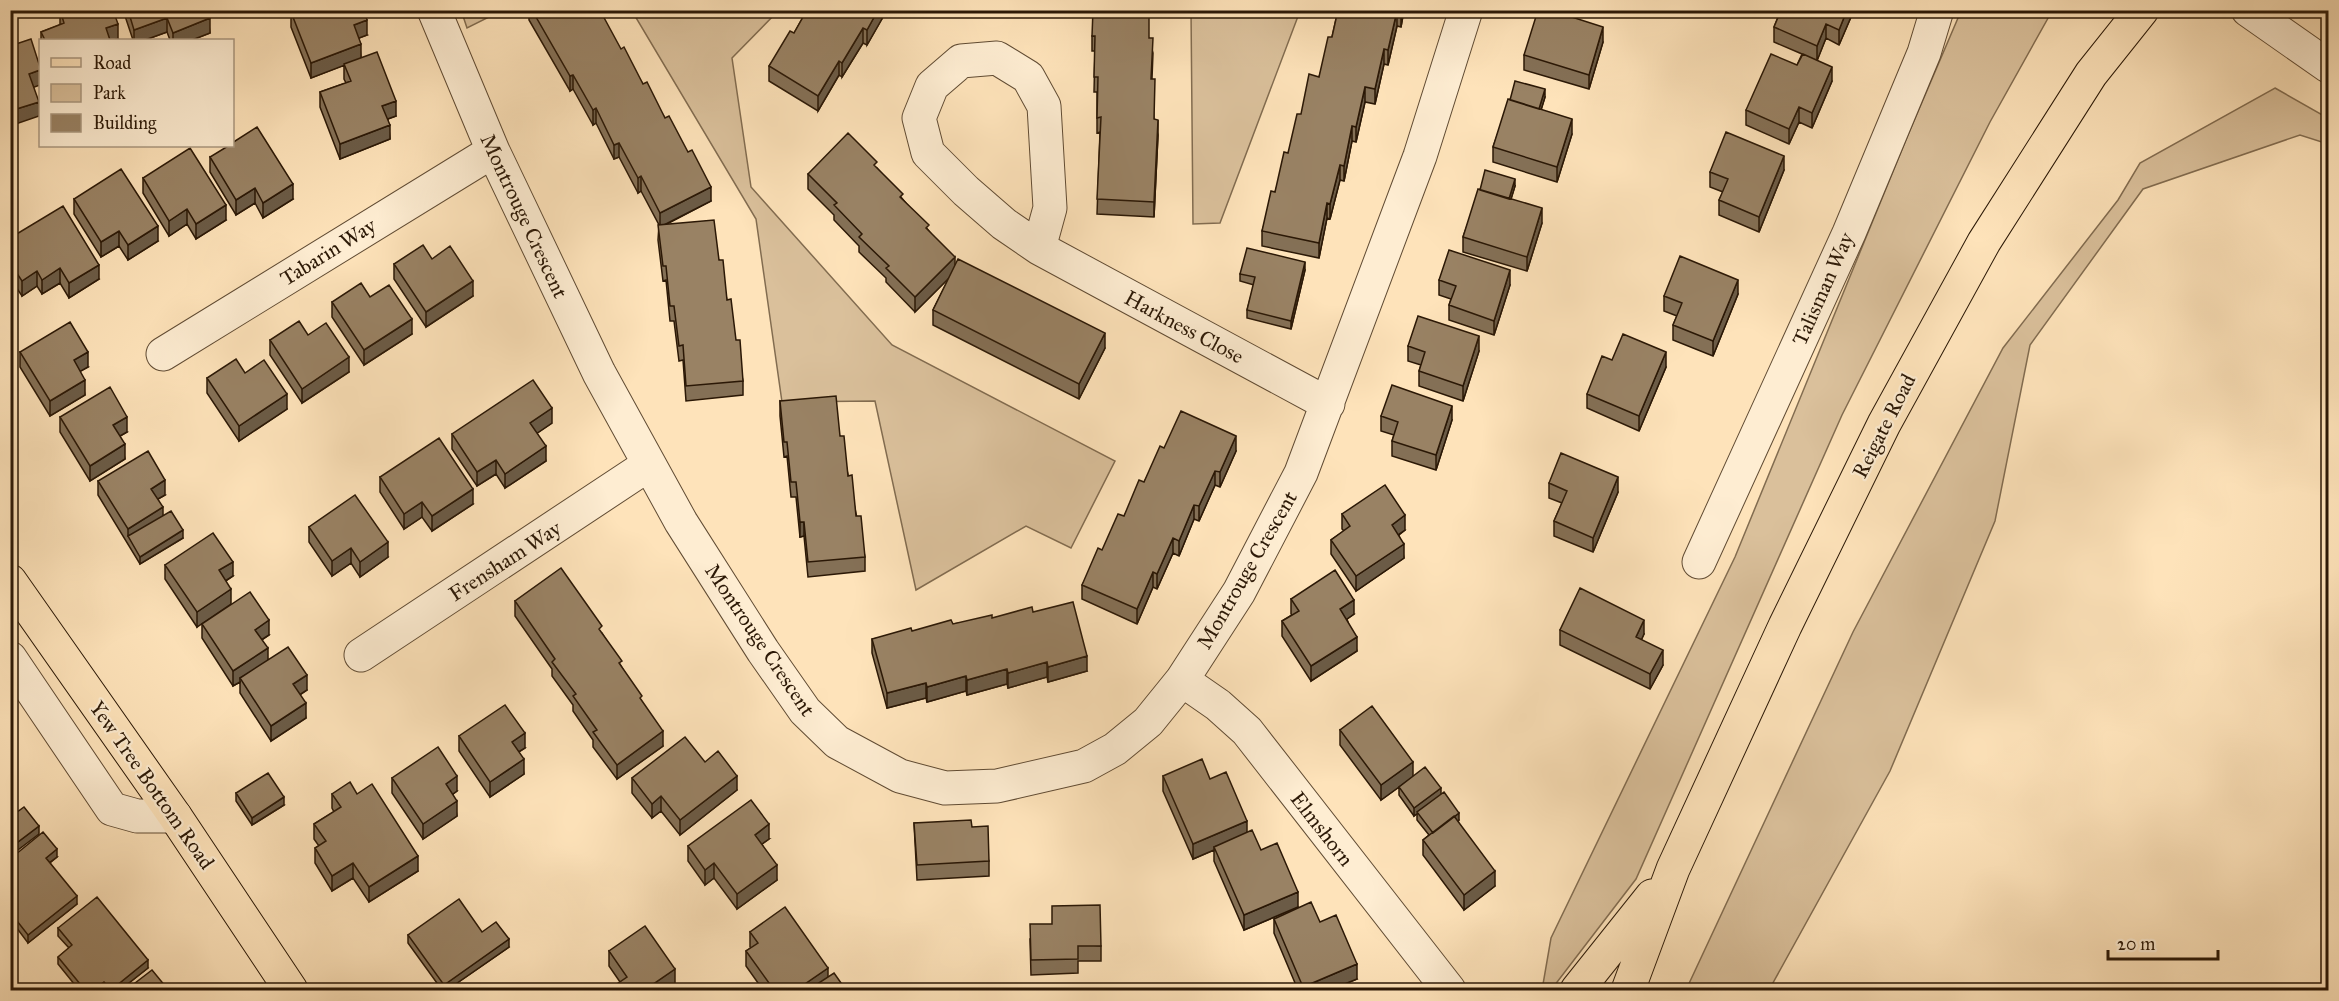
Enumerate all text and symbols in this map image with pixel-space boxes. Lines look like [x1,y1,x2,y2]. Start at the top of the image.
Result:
legend [39,39,234,147]
text: Road [93,52,131,74]
text: Park [93,82,126,104]
text: Building [93,112,157,135]
street label: Montrouge Crescent [475,130,574,303]
street label: Tabarin Way [275,212,382,292]
street label: Talisman Way [1787,227,1860,350]
street label: Harkness Close [1120,285,1248,369]
street label: Reigate Road [1847,369,1922,482]
street label: Montrouge Crescent [1191,486,1303,654]
street label: Frensham Way [444,514,567,607]
street label: Montrouge Crescent [699,559,821,722]
street label: Yew Tree Bottom Road [84,696,220,875]
street label: Elmshorn [1285,787,1359,871]
scale bar [2108,923,2218,961]
text: 20 m [2117,933,2155,955]

